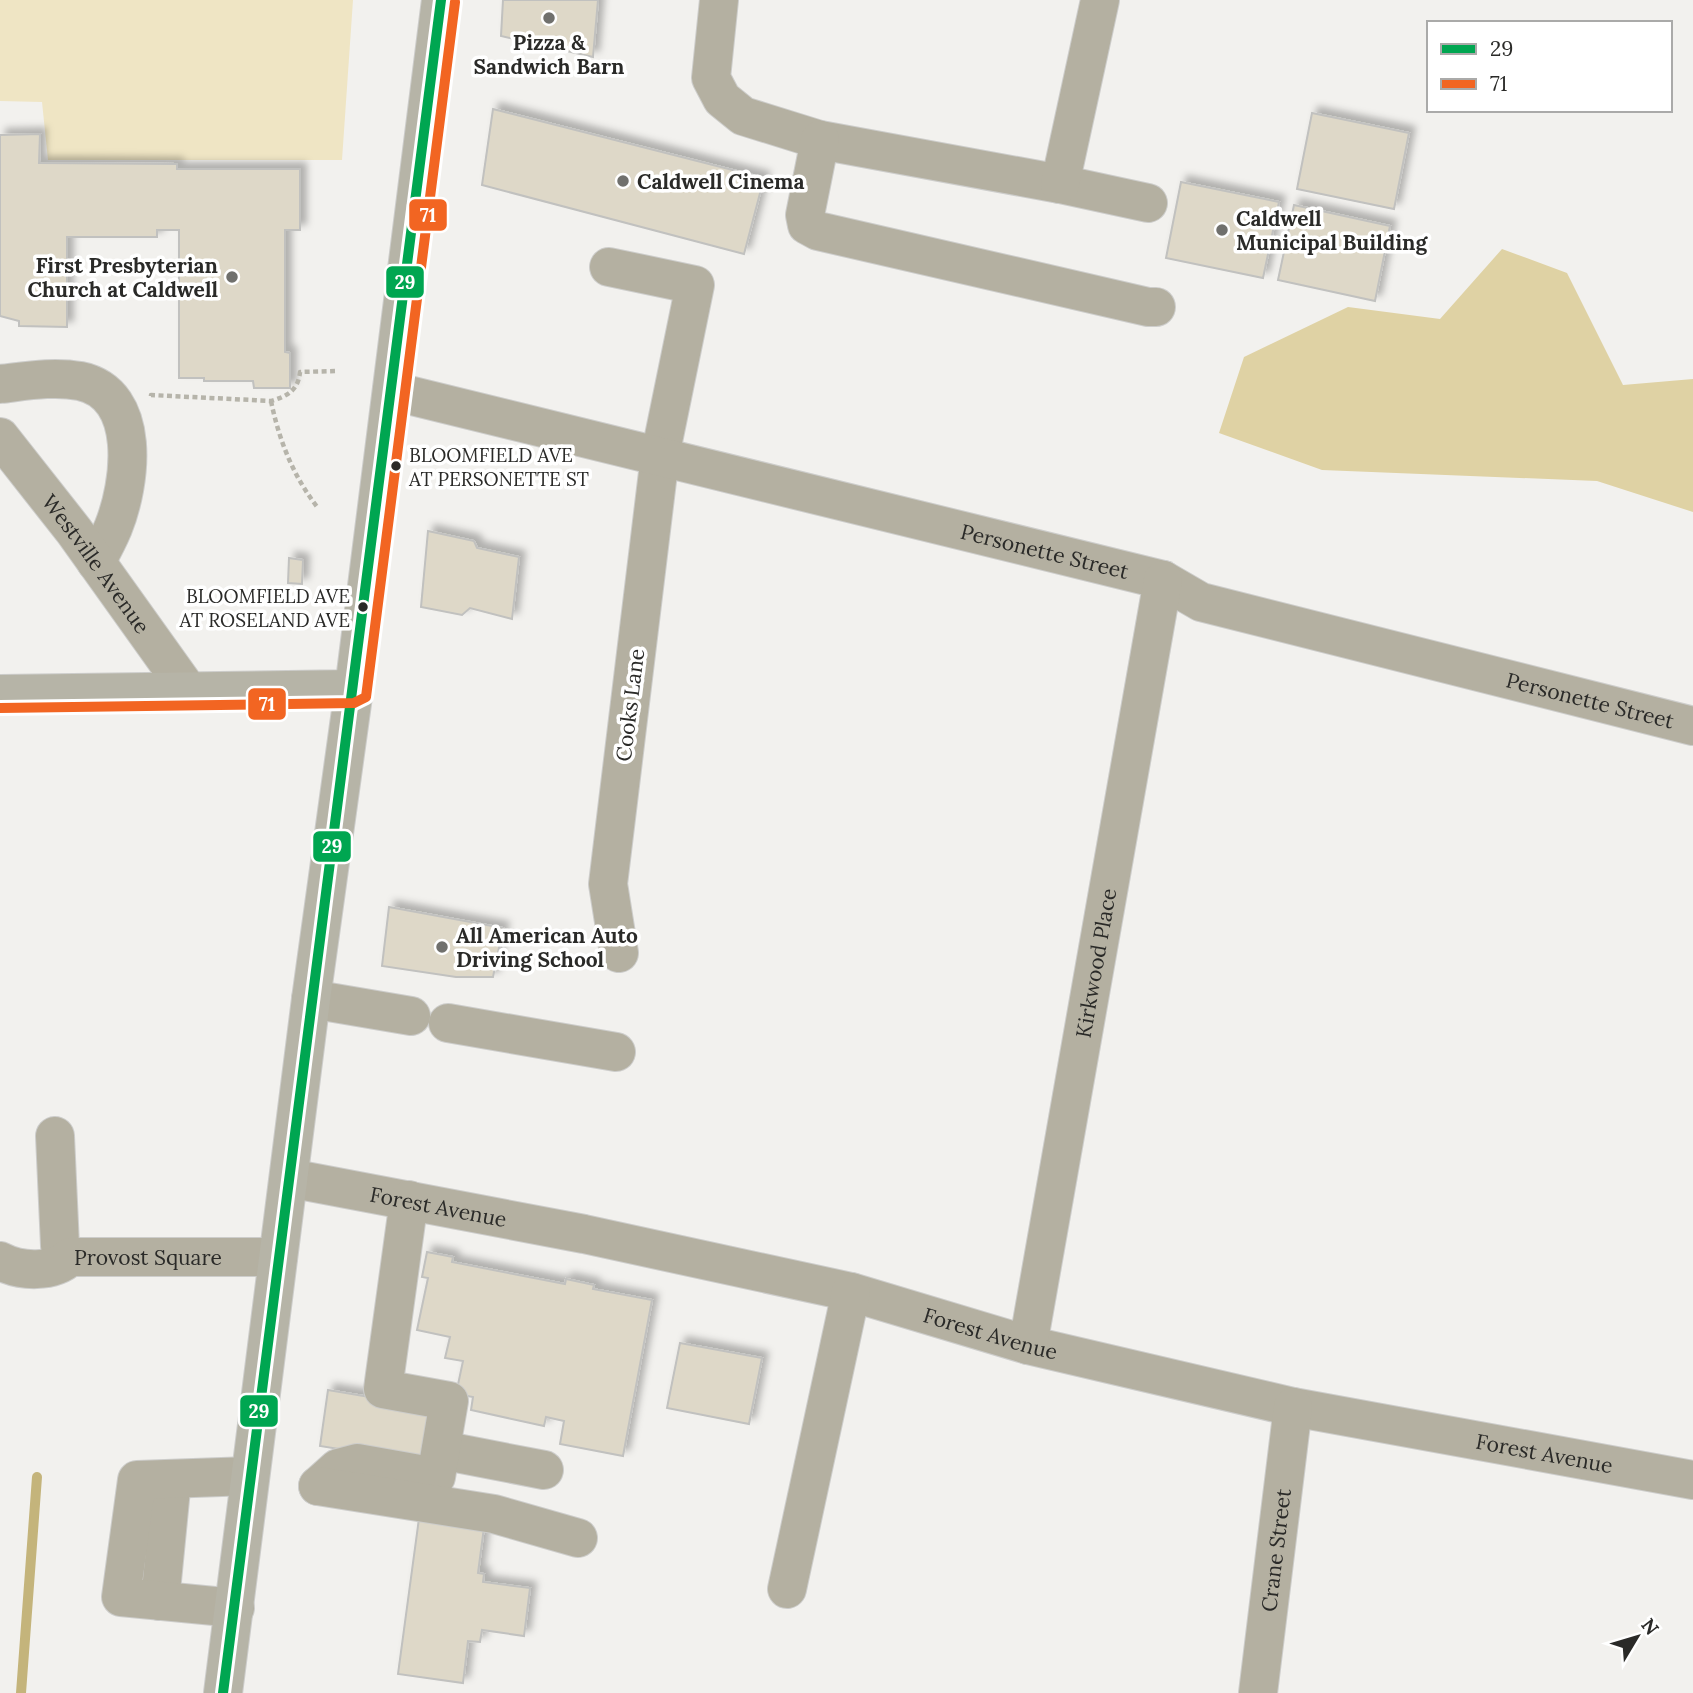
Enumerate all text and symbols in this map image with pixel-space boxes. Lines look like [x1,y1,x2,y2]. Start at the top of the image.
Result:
marker: Pizza & Sandwich Barn [541,10,557,26]
legend [1427,21,1672,112]
place label: Pizza & Sandwich Barn [473,29,625,80]
text: 29 [1490,35,1513,62]
text: 71 [1490,70,1507,97]
place label: Caldwell Cinema [637,168,804,195]
marker: Caldwell Cinema [615,173,631,189]
line badge: 71 [408,198,448,232]
text: 71 [420,203,436,227]
place label: Caldwell Municipal Building [1236,205,1429,256]
marker: Caldwell Municipal Building [1214,222,1230,238]
place label: First Presbyterian Church at Caldwell [28,252,218,303]
line badge: 29 [385,265,425,299]
marker: First Presbyterian Church at Caldwell [224,269,240,285]
text: 29 [394,270,416,294]
place label: BLOOMFIELD AVE AT PERSONETTE ST [408,443,589,491]
marker: BLOOMFIELD AVE AT PERSONETTE ST [389,459,403,473]
street label: Westville Avenue [36,488,156,638]
street label: Personette Street [958,517,1132,585]
place label: BLOOMFIELD AVE AT ROSELAND AVE [179,584,350,632]
marker: BLOOMFIELD AVE AT ROSELAND AVE [356,600,370,614]
street label: Cooks Lane [610,647,650,763]
street label: Personette Street [1503,666,1678,734]
line badge: 71 [247,687,287,721]
text: 71 [259,692,275,716]
line badge: 29 [312,830,352,863]
text: 29 [321,834,343,858]
street label: Kirkwood Place [1069,886,1122,1040]
place label: All American Auto Driving School [456,922,638,973]
marker: All American Auto Driving School [434,939,450,955]
street label: Forest Avenue [368,1180,509,1233]
street label: Provost Square [74,1244,222,1271]
street label: Forest Avenue [920,1301,1060,1365]
line badge: 29 [239,1394,279,1428]
text: 29 [248,1399,270,1423]
street label: Forest Avenue [1474,1427,1615,1479]
street label: Crane Street [1255,1486,1297,1613]
north arrow [1602,1602,1672,1672]
text: N [1636,1613,1665,1640]

